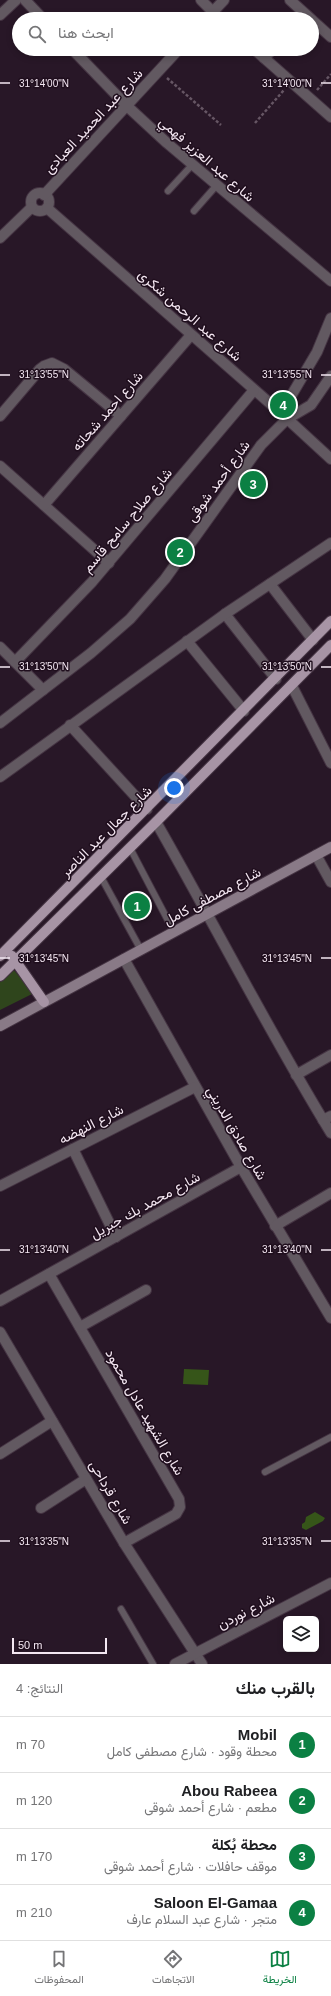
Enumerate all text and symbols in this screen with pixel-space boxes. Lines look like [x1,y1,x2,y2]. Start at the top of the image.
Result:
search box [12,12,319,56]
icon: search [26,23,48,45]
text: ابحث هنا [58,24,114,41]
street label: شارع عبد الحميد العبادى [40,65,148,179]
text: 31°14'00"N [19,78,69,89]
text: 31°14'00"N [262,78,312,89]
street label: شارع عبد العزيز فهمي [153,113,258,208]
street label: شارع عبد الرحمن شكرى [133,266,245,367]
street label: شارع احمد شحاته [68,368,148,456]
text: 31°13'55"N [19,369,69,380]
text: 31°13'55"N [262,369,312,380]
pin: 4 [270,390,296,420]
street label: شارع أحمد شوقى [183,437,255,527]
street label: شارع صلاح سامح قاسم [79,465,178,577]
pin: 3 [240,469,266,499]
pin: 2 [167,537,193,567]
text: 31°13'50"N [19,661,69,672]
text: 31°13'50"N [262,661,312,672]
your location [164,778,184,798]
street label: شارع جمال عبد الناصر [56,782,157,883]
street label: شارع مصطفى كامل [161,864,265,931]
pin: 1 [124,891,150,921]
text: 31°13'45"N [19,953,69,964]
text: 31°13'45"N [262,953,312,964]
street label: شارع صادق الدريني [200,1083,270,1185]
street label: شارع النهضه [56,1101,127,1150]
street label: شارع محمد بك جبريل [87,1168,204,1244]
text: 31°13'40"N [19,1244,69,1255]
text: 31°13'40"N [262,1244,312,1255]
street label: شارع الشهيد عادل محمود [100,1346,188,1479]
street label: شارع قرداحى [84,1457,136,1528]
text: 31°13'35"N [19,1536,69,1547]
text: 31°13'35"N [262,1536,312,1547]
street label: شارع نوردن [215,1590,279,1635]
map controls [283,1616,319,1652]
button: layers [283,1616,319,1652]
scale bar [12,1636,107,1655]
text: 50 m [18,1639,42,1651]
text: بالقرب منك [236,1679,315,1698]
text: النتائج: 4 [16,1681,63,1696]
text: Mobil [238,1726,277,1743]
text: 70 m [16,1737,45,1752]
text: 1 [298,1737,306,1752]
text: محطة وقود · شارع مصطفى كامل [107,1744,277,1759]
text: Abou Rabeea [181,1782,277,1799]
text: 120 m [16,1793,52,1808]
text: 2 [298,1793,306,1808]
text: مطعم · شارع أحمد شوقى [144,1800,277,1815]
text: محطة بُكلة [211,1836,277,1853]
text: 170 m [16,1849,52,1864]
text: 3 [298,1849,306,1864]
text: موقف حافلات · شارع أحمد شوقى [104,1859,277,1874]
text: Saloon El-Gamaa [154,1894,277,1911]
text: 210 m [16,1905,52,1920]
text: 4 [298,1905,306,1920]
text: متجر · شارع عبد السلام عارف [126,1912,277,1927]
tab: المحفوظات [34,1948,84,1989]
tab: الاتجاهات [152,1948,195,1989]
tab: الخريطة [263,1948,297,1989]

